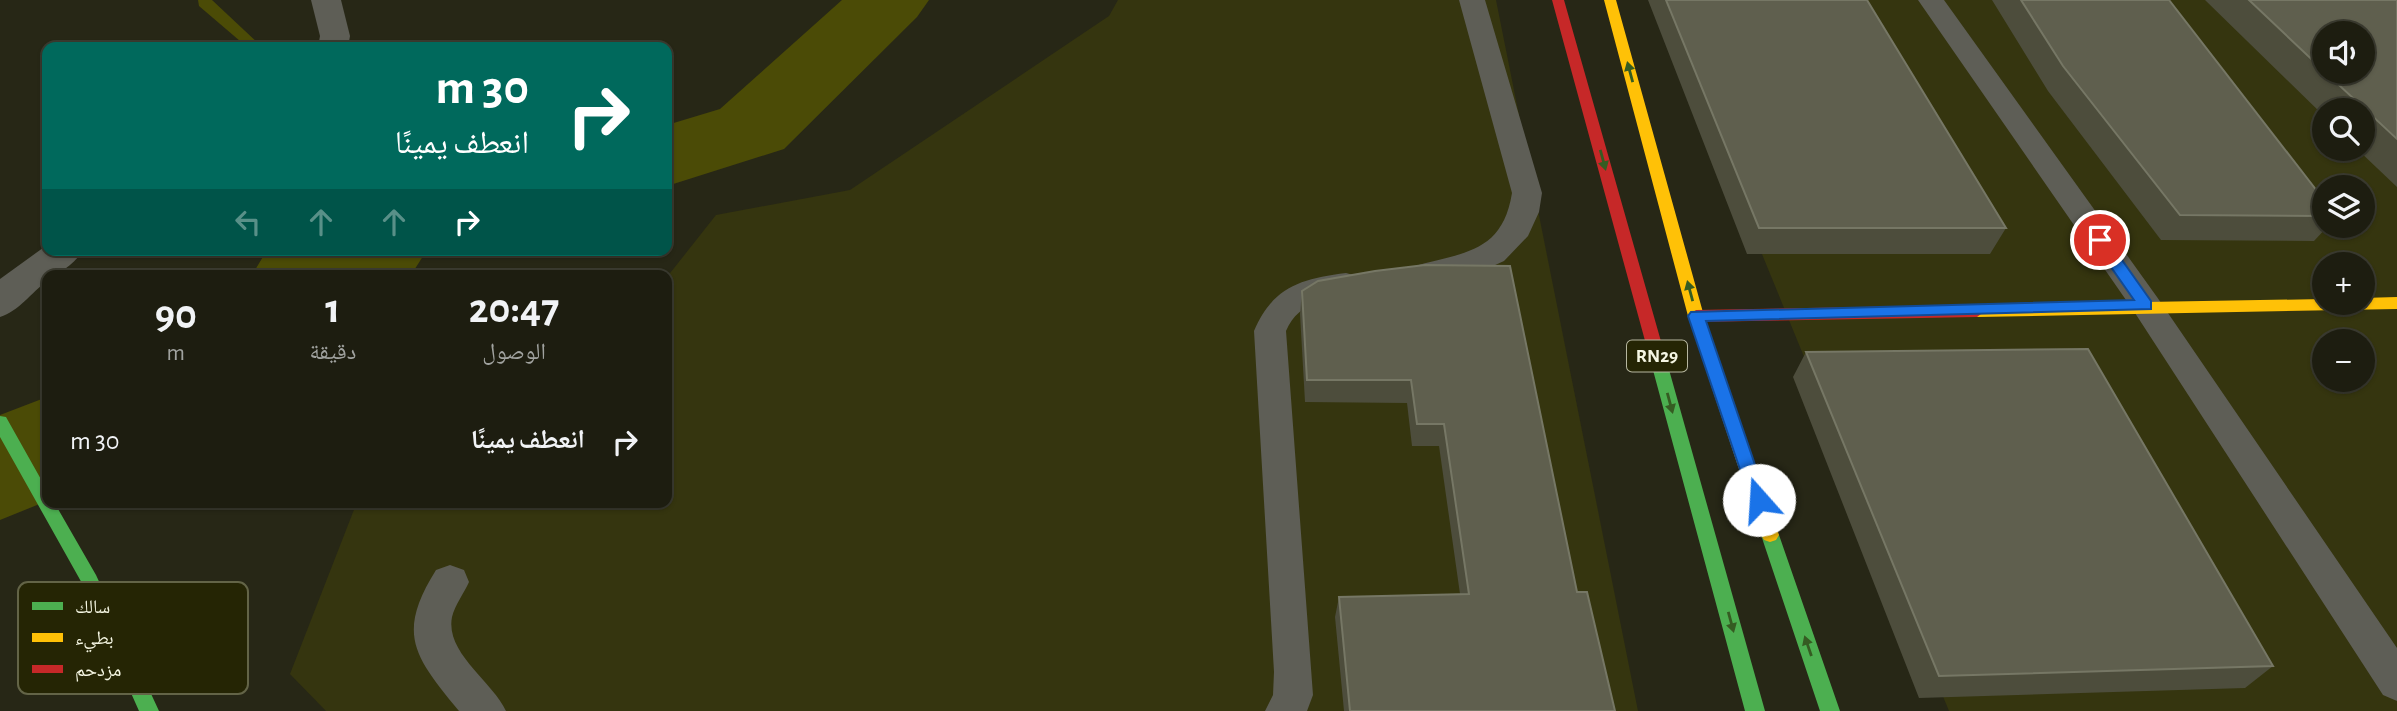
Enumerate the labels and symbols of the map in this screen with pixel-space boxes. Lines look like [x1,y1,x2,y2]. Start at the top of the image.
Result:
one-way arrow [1624,60,1635,82]
one-way arrow [1598,150,1608,171]
pin [2070,210,2130,270]
one-way arrow [1684,280,1694,301]
road number: RN29 [1627,340,1687,372]
one-way arrow [1665,392,1676,414]
position arrow [1722,463,1796,537]
legend [18,582,248,694]
text: سالك [75,598,110,617]
one-way arrow [1726,612,1736,633]
text: بطيء [75,629,114,653]
one-way arrow [1802,636,1813,657]
text: مزدحم [75,661,121,682]

